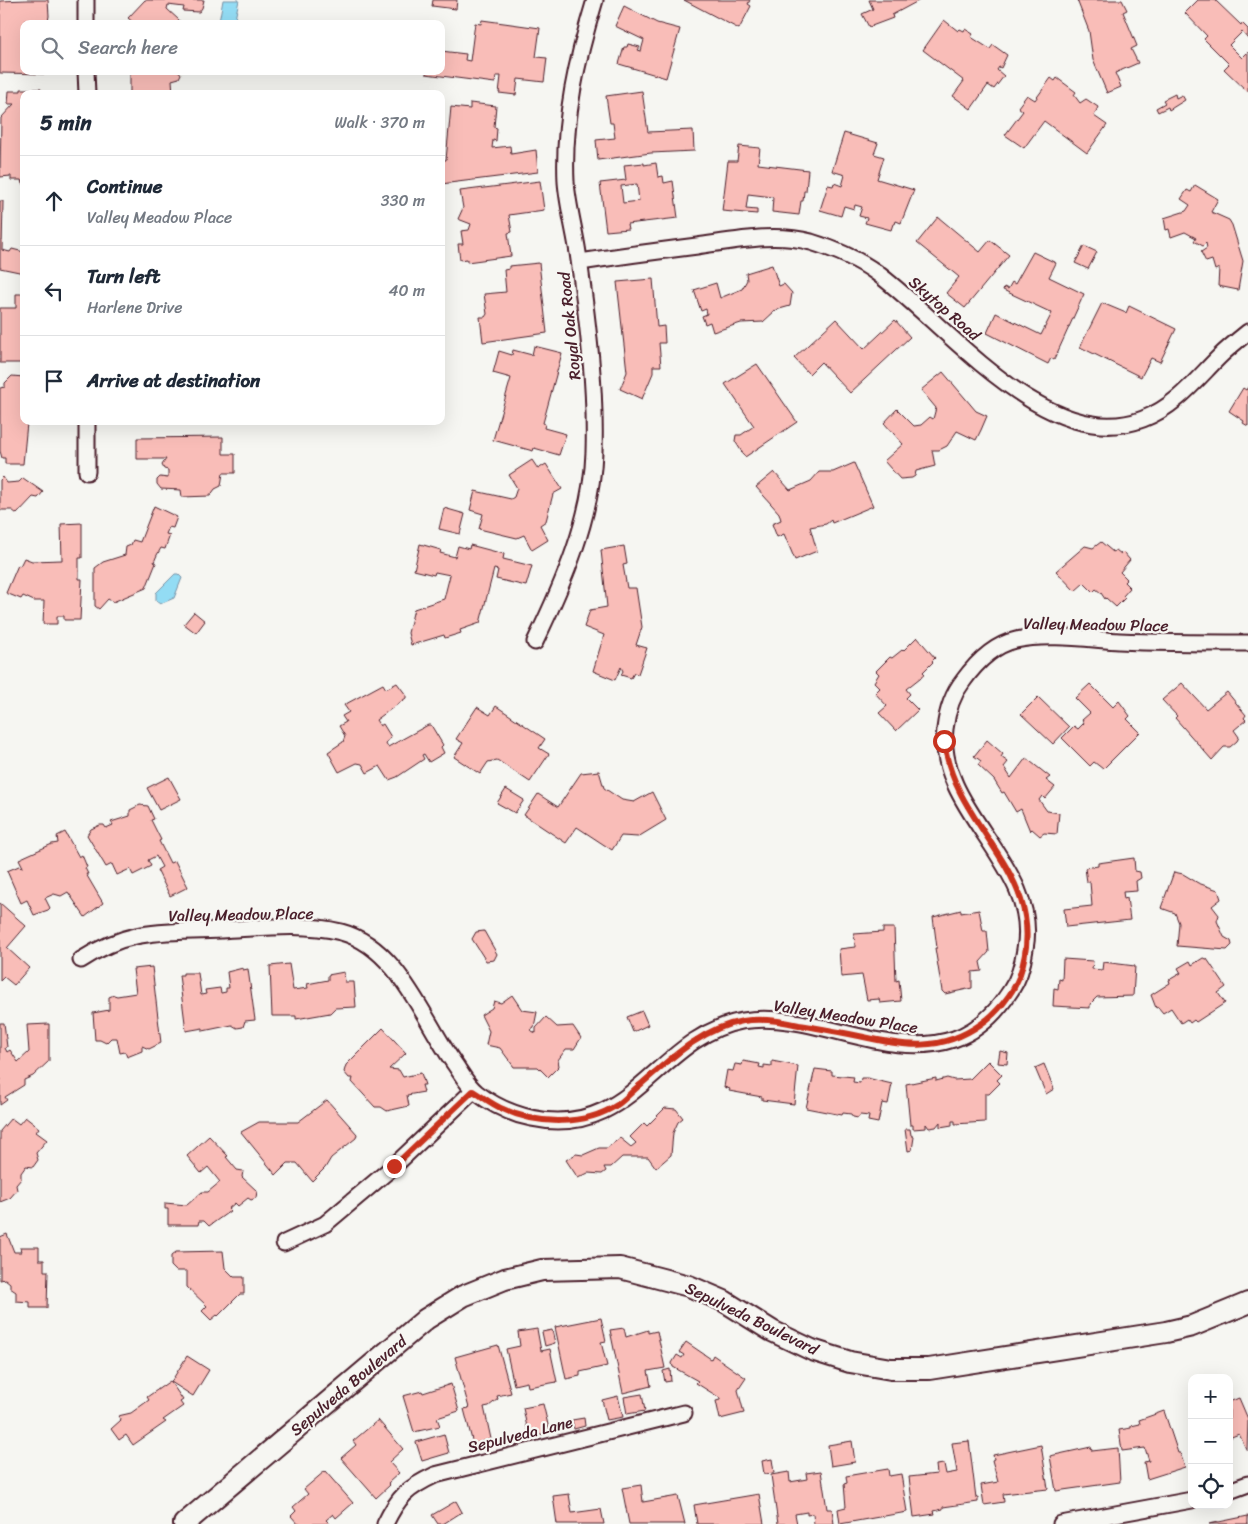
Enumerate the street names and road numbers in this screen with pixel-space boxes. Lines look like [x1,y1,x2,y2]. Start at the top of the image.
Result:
street label: Skytop Road [902,268,989,349]
street label: Royal Oak Road [549,269,590,381]
street label: Valley Meadow Place [1023,609,1169,640]
street label: Valley Meadow Place [168,899,314,930]
street label: Valley Meadow Place [772,991,920,1042]
street label: Sepulveda Boulevard [680,1273,825,1364]
street label: Sepulveda Boulevard [283,1326,415,1443]
street label: Sepulveda Lane [465,1407,576,1462]

